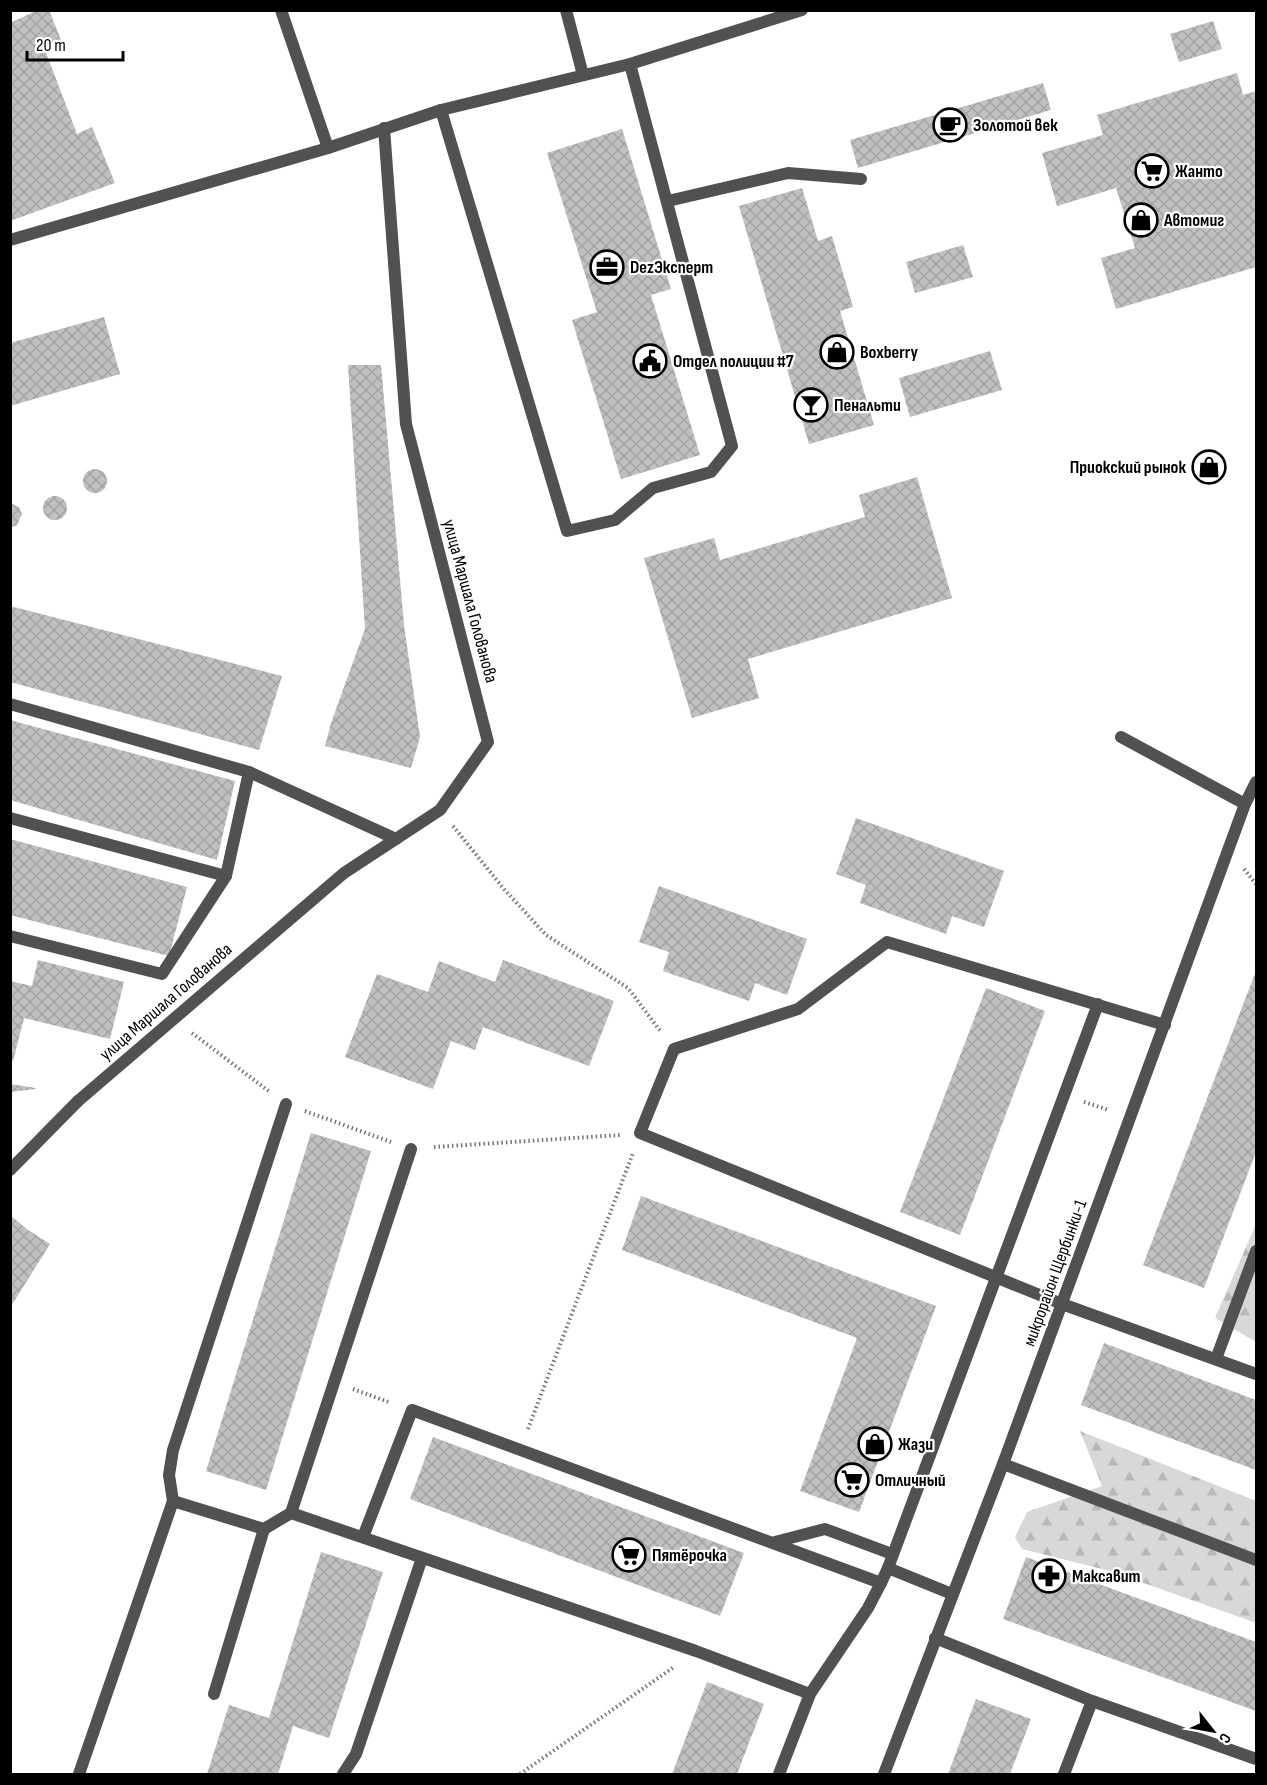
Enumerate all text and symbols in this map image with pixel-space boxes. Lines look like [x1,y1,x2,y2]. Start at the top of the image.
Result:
scale bar [27,24,123,62]
text: 20 m [36,35,66,56]
cafe icon: Золотой век [932,107,968,143]
place label: Золотой век [973,115,1058,136]
supermarket icon: Жанто [1134,153,1170,189]
place label: Жанто [1175,161,1223,182]
shop icon: Автомиг [1123,202,1159,238]
place label: Автомиг [1163,210,1224,231]
office icon: DezЭксперт [589,249,625,285]
place label: DezЭксперт [630,257,713,278]
shop icon: Boxberry [819,334,855,370]
place label: Boxberry [860,342,919,363]
public building icon: Отдел полиции #7 [632,343,668,379]
place label: Отдел полиции #7 [673,351,794,372]
bar icon: Пенальти [793,387,829,423]
place label: Пенальти [834,395,901,416]
shop icon: Приокский рынок [1191,449,1227,485]
place label: Приокский рынок [1070,457,1186,478]
street label: улица Маршала Голованова [438,517,502,685]
street label: улица Маршала Голованова [96,939,236,1065]
street label: микрорайон Щербинки-1 [1019,1196,1092,1349]
shop icon: Жази [857,1426,893,1462]
place label: Жази [898,1434,933,1455]
supermarket icon: Отличный [834,1462,870,1498]
place label: Отличный [875,1470,946,1491]
supermarket icon: Пятёрочка [611,1537,647,1573]
place label: Пятёрочка [652,1545,727,1566]
pharmacy icon: Максавит [1031,1558,1067,1594]
place label: Максавит [1072,1566,1141,1587]
north arrow [1183,1701,1243,1761]
text: С [1214,1730,1235,1746]

